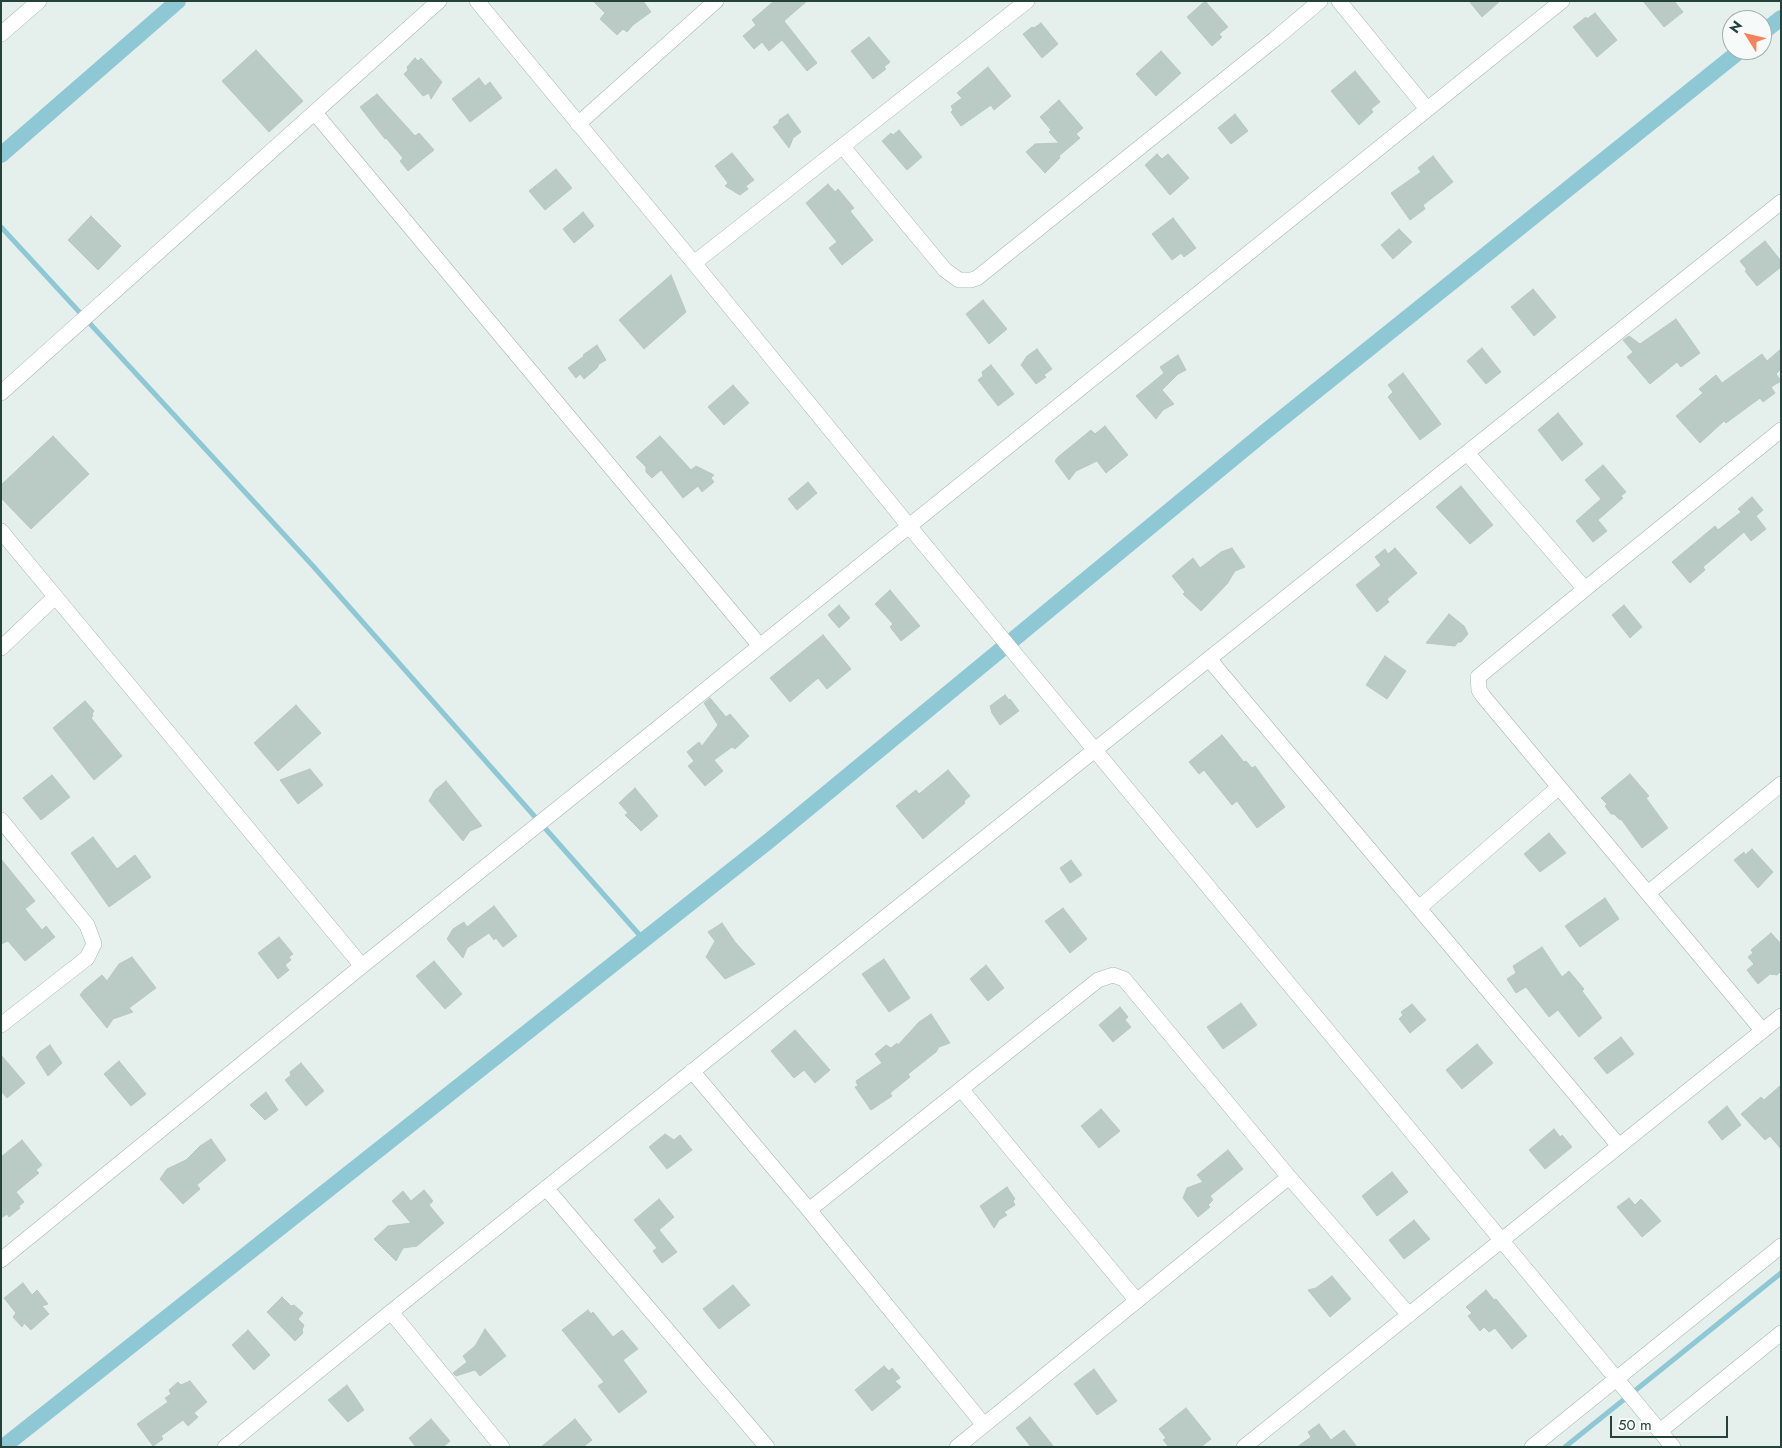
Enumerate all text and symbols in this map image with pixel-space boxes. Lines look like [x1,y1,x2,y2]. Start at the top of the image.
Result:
north arrow [1722,10,1772,60]
text: N [1724,16,1747,37]
scale bar [1612,1406,1730,1438]
text: 50 m [1618,1414,1652,1436]

